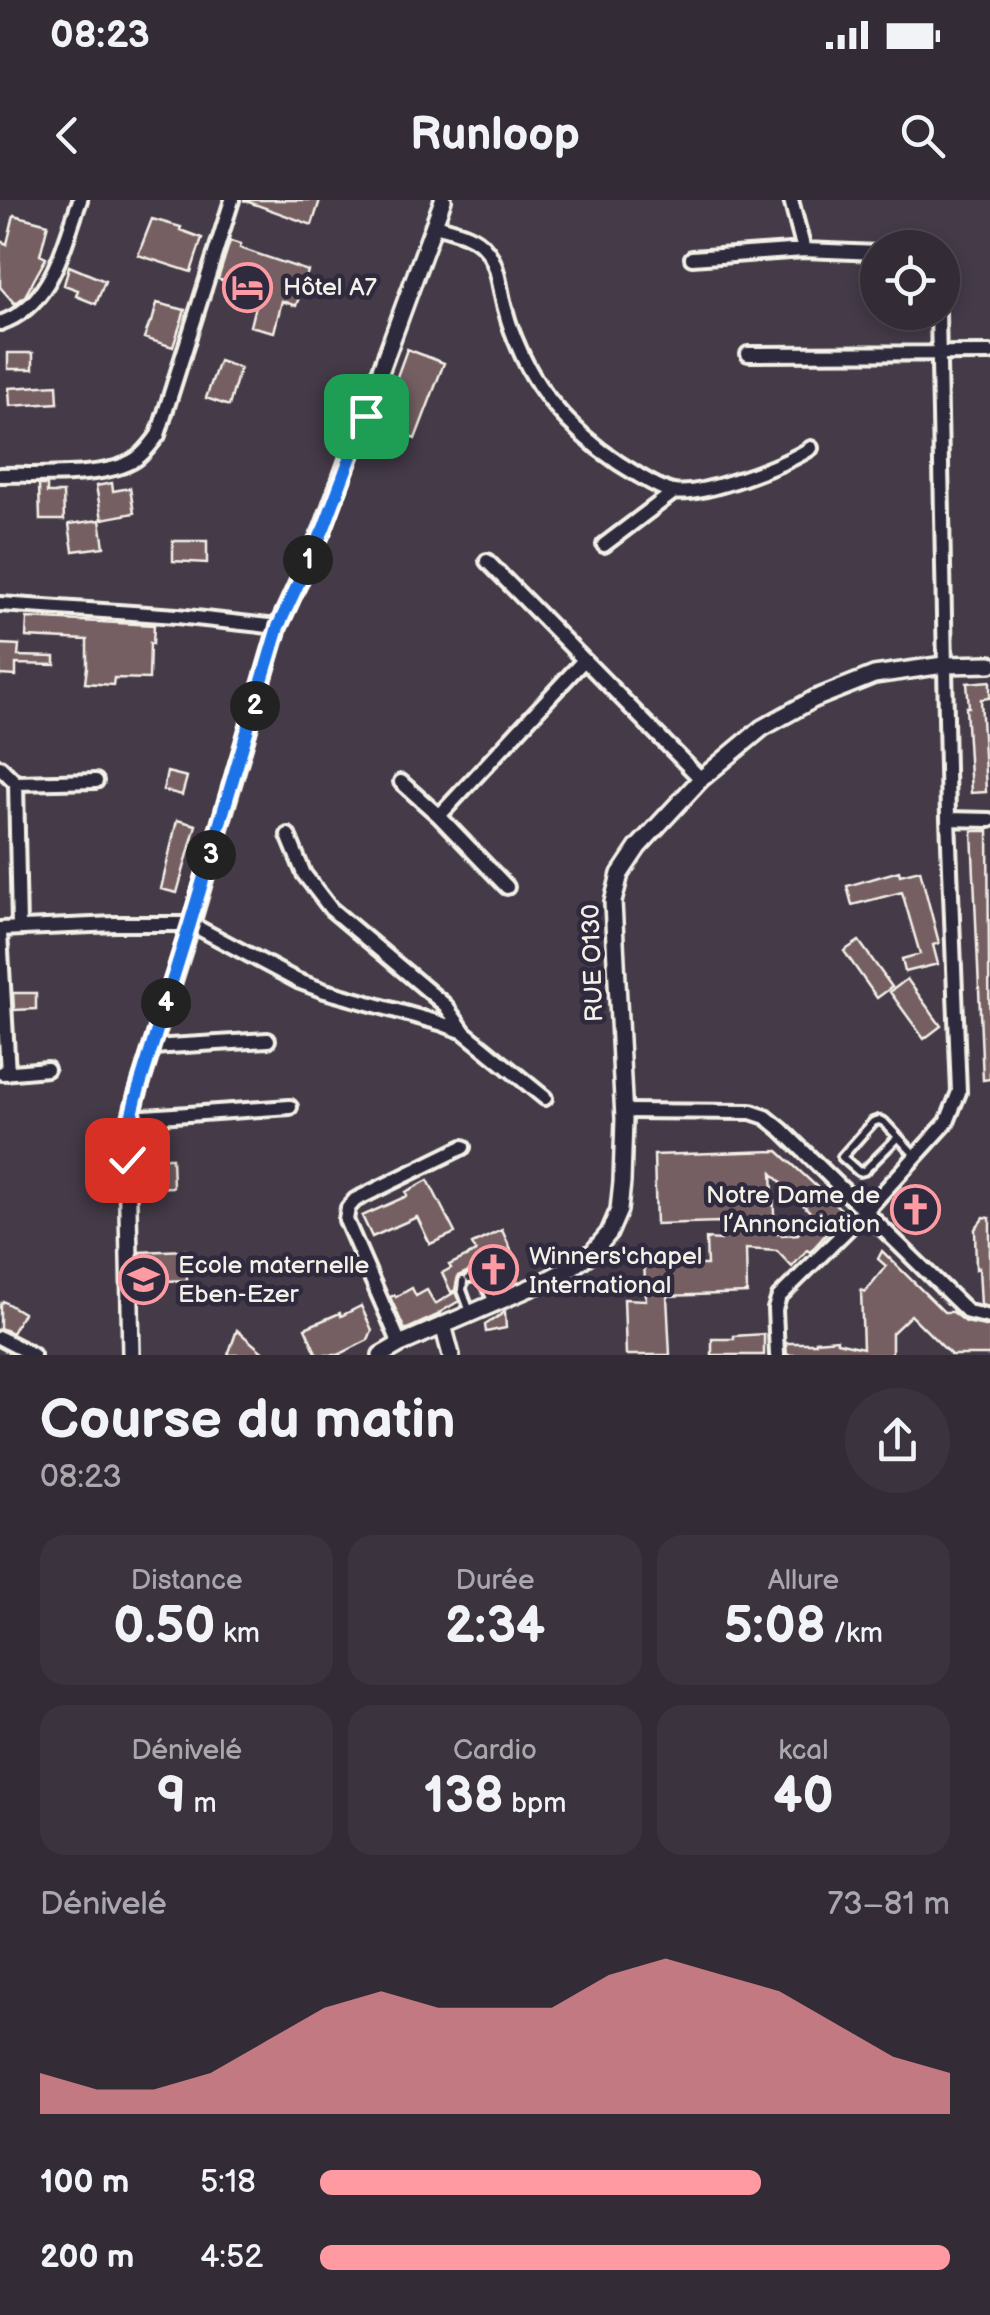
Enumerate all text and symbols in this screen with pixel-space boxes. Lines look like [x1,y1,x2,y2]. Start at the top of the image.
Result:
text: 08:23 [50,13,150,58]
icon: back [40,108,95,163]
text: Runloop [410,108,580,163]
icon: search [895,108,950,163]
map controls [860,230,960,330]
button: locate [860,230,960,330]
hotel icon: Hôtel A7 [222,261,274,313]
place label: Hôtel A7 [283,272,377,303]
pin [324,374,409,459]
icon: arrive [339,389,394,444]
pin: 1 [283,535,333,585]
text: 1 [302,543,314,576]
pin: 2 [230,681,280,731]
text: 2 [247,689,263,722]
pin: 3 [186,830,236,880]
text: 3 [203,838,219,871]
street label: RUE O130 [575,903,611,1023]
pin: 4 [141,978,191,1028]
text: 4 [158,986,174,1019]
pin [85,1118,170,1203]
icon: check [100,1133,155,1188]
place label: Notre Dame de l’Annonciation [706,1180,880,1240]
church icon: Notre Dame de l’Annonciation [889,1183,941,1235]
place label: Winners'chapel International [529,1241,702,1301]
church icon: Winners'chapel International [468,1244,520,1296]
place label: Ecole maternelle Eben-Ezer [178,1250,369,1310]
school or university icon: Ecole maternelle Eben-Ezer [117,1253,169,1305]
text: Course du matin [40,1387,456,1454]
button: share [845,1388,950,1493]
text: 08:23 [40,1458,122,1497]
text: Distance [131,1564,243,1597]
text: Durée [455,1564,535,1597]
text: Allure [768,1564,839,1597]
text: 0.50 [113,1597,216,1657]
text: 2:34 [445,1597,545,1657]
text: 5:08 [724,1597,826,1657]
text: km [216,1617,260,1650]
text: /km [826,1617,883,1650]
text: Dénivelé [131,1734,242,1767]
text: Cardio [453,1734,537,1767]
text: kcal [778,1734,828,1767]
text: 9 [157,1767,186,1827]
text: 138 [423,1767,504,1827]
text: 40 [773,1767,834,1827]
text: m [186,1787,217,1820]
text: bpm [504,1787,567,1820]
text: Dénivelé [40,1885,167,1924]
text: 73–81 m [827,1885,950,1924]
text: 100 m [40,2163,129,2202]
text: 5:18 [200,2163,256,2202]
text: 200 m [40,2238,134,2277]
text: 4:52 [200,2238,263,2277]

